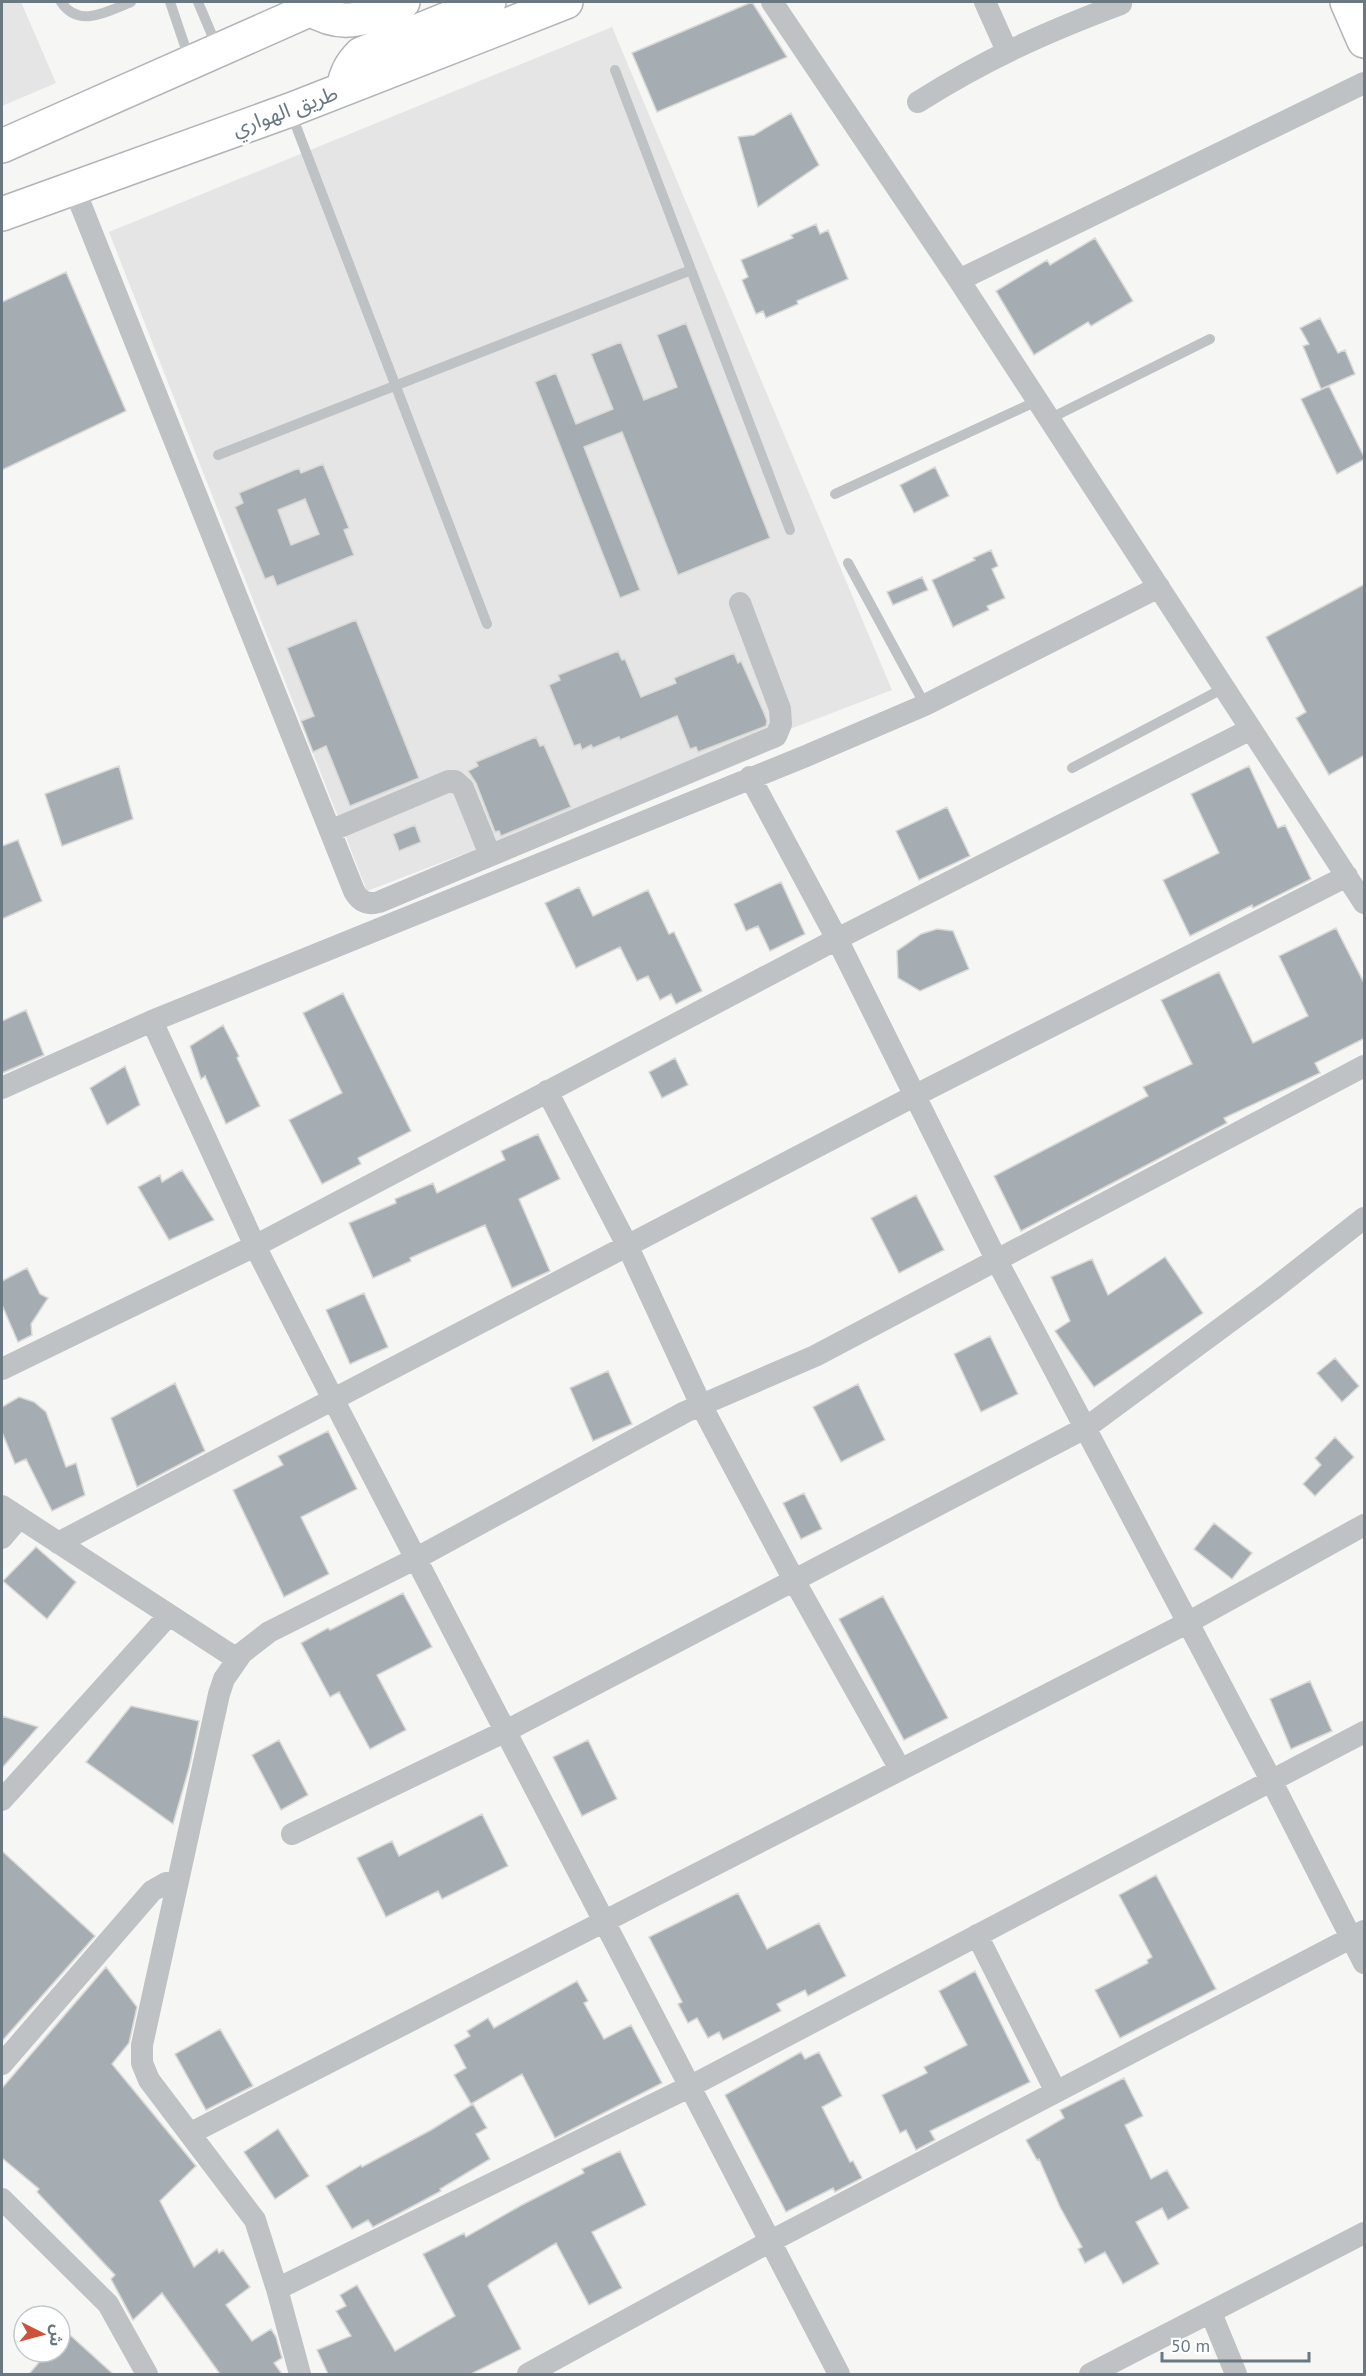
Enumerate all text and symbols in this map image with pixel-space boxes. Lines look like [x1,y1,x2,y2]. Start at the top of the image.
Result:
street label: طريق الهواري [228,79,342,145]
north arrow [12,2304,72,2364]
text: ش [46,2324,68,2348]
scale bar [1162,2325,1309,2363]
text: 50 m [1171,2334,1210,2357]

